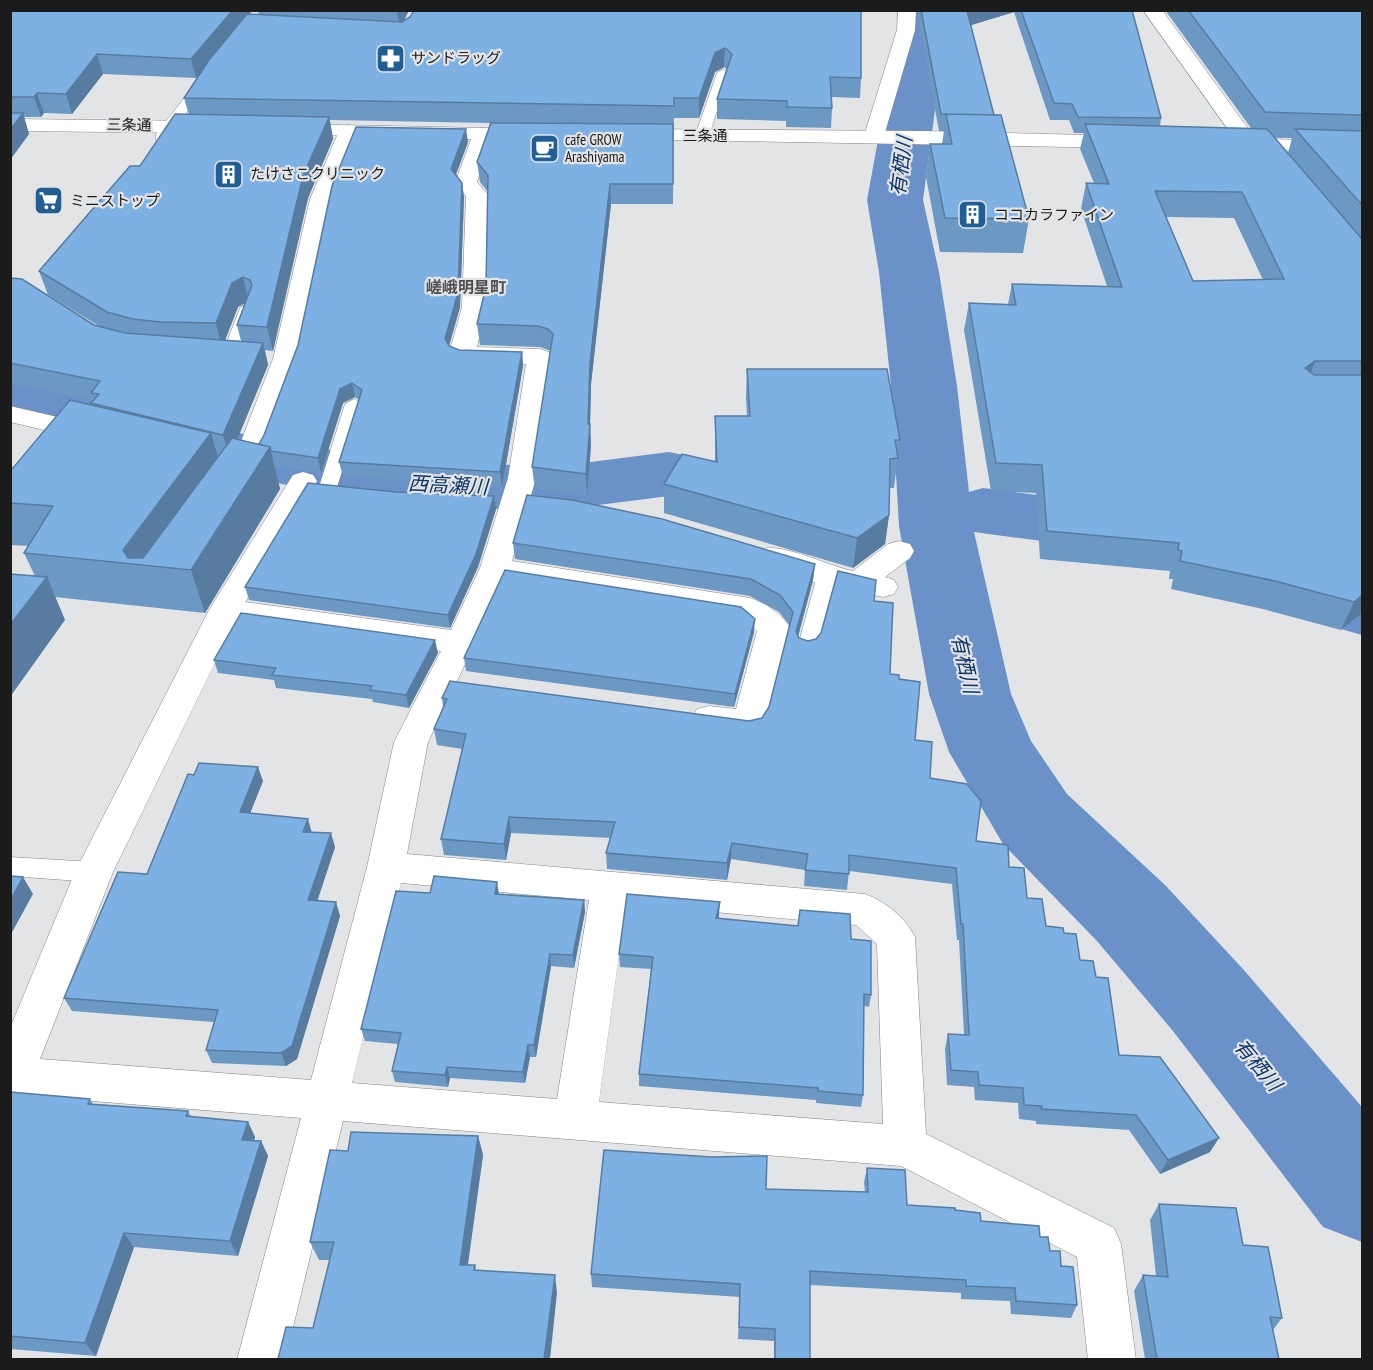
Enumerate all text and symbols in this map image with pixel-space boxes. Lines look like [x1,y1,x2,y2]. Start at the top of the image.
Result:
pharmacy icon: サンドラッグ [374,42,406,74]
place label: サンドラッグ [411,48,501,67]
street label: 三条通 [106,115,152,134]
street label: 三条通 [682,126,728,145]
place label: cafe GROW Arashiyama [565,130,625,166]
cafe icon: cafe GROW Arashiyama [528,133,560,165]
water label: 有栖川 [884,133,918,197]
building icon: たけさこクリニック [213,158,245,190]
place label: たけさこクリニック [250,164,385,183]
supermarket icon: ミニストップ [33,185,65,217]
place label: ミニストップ [70,191,160,210]
building icon: ココカラファイン [957,199,989,231]
place label: ココカラファイン [994,205,1114,224]
district label: 嵯峨明星町 [426,277,506,297]
water label: 西高瀬川 [407,470,491,500]
water label: 有栖川 [946,632,985,698]
water label: 有栖川 [1229,1034,1289,1098]

